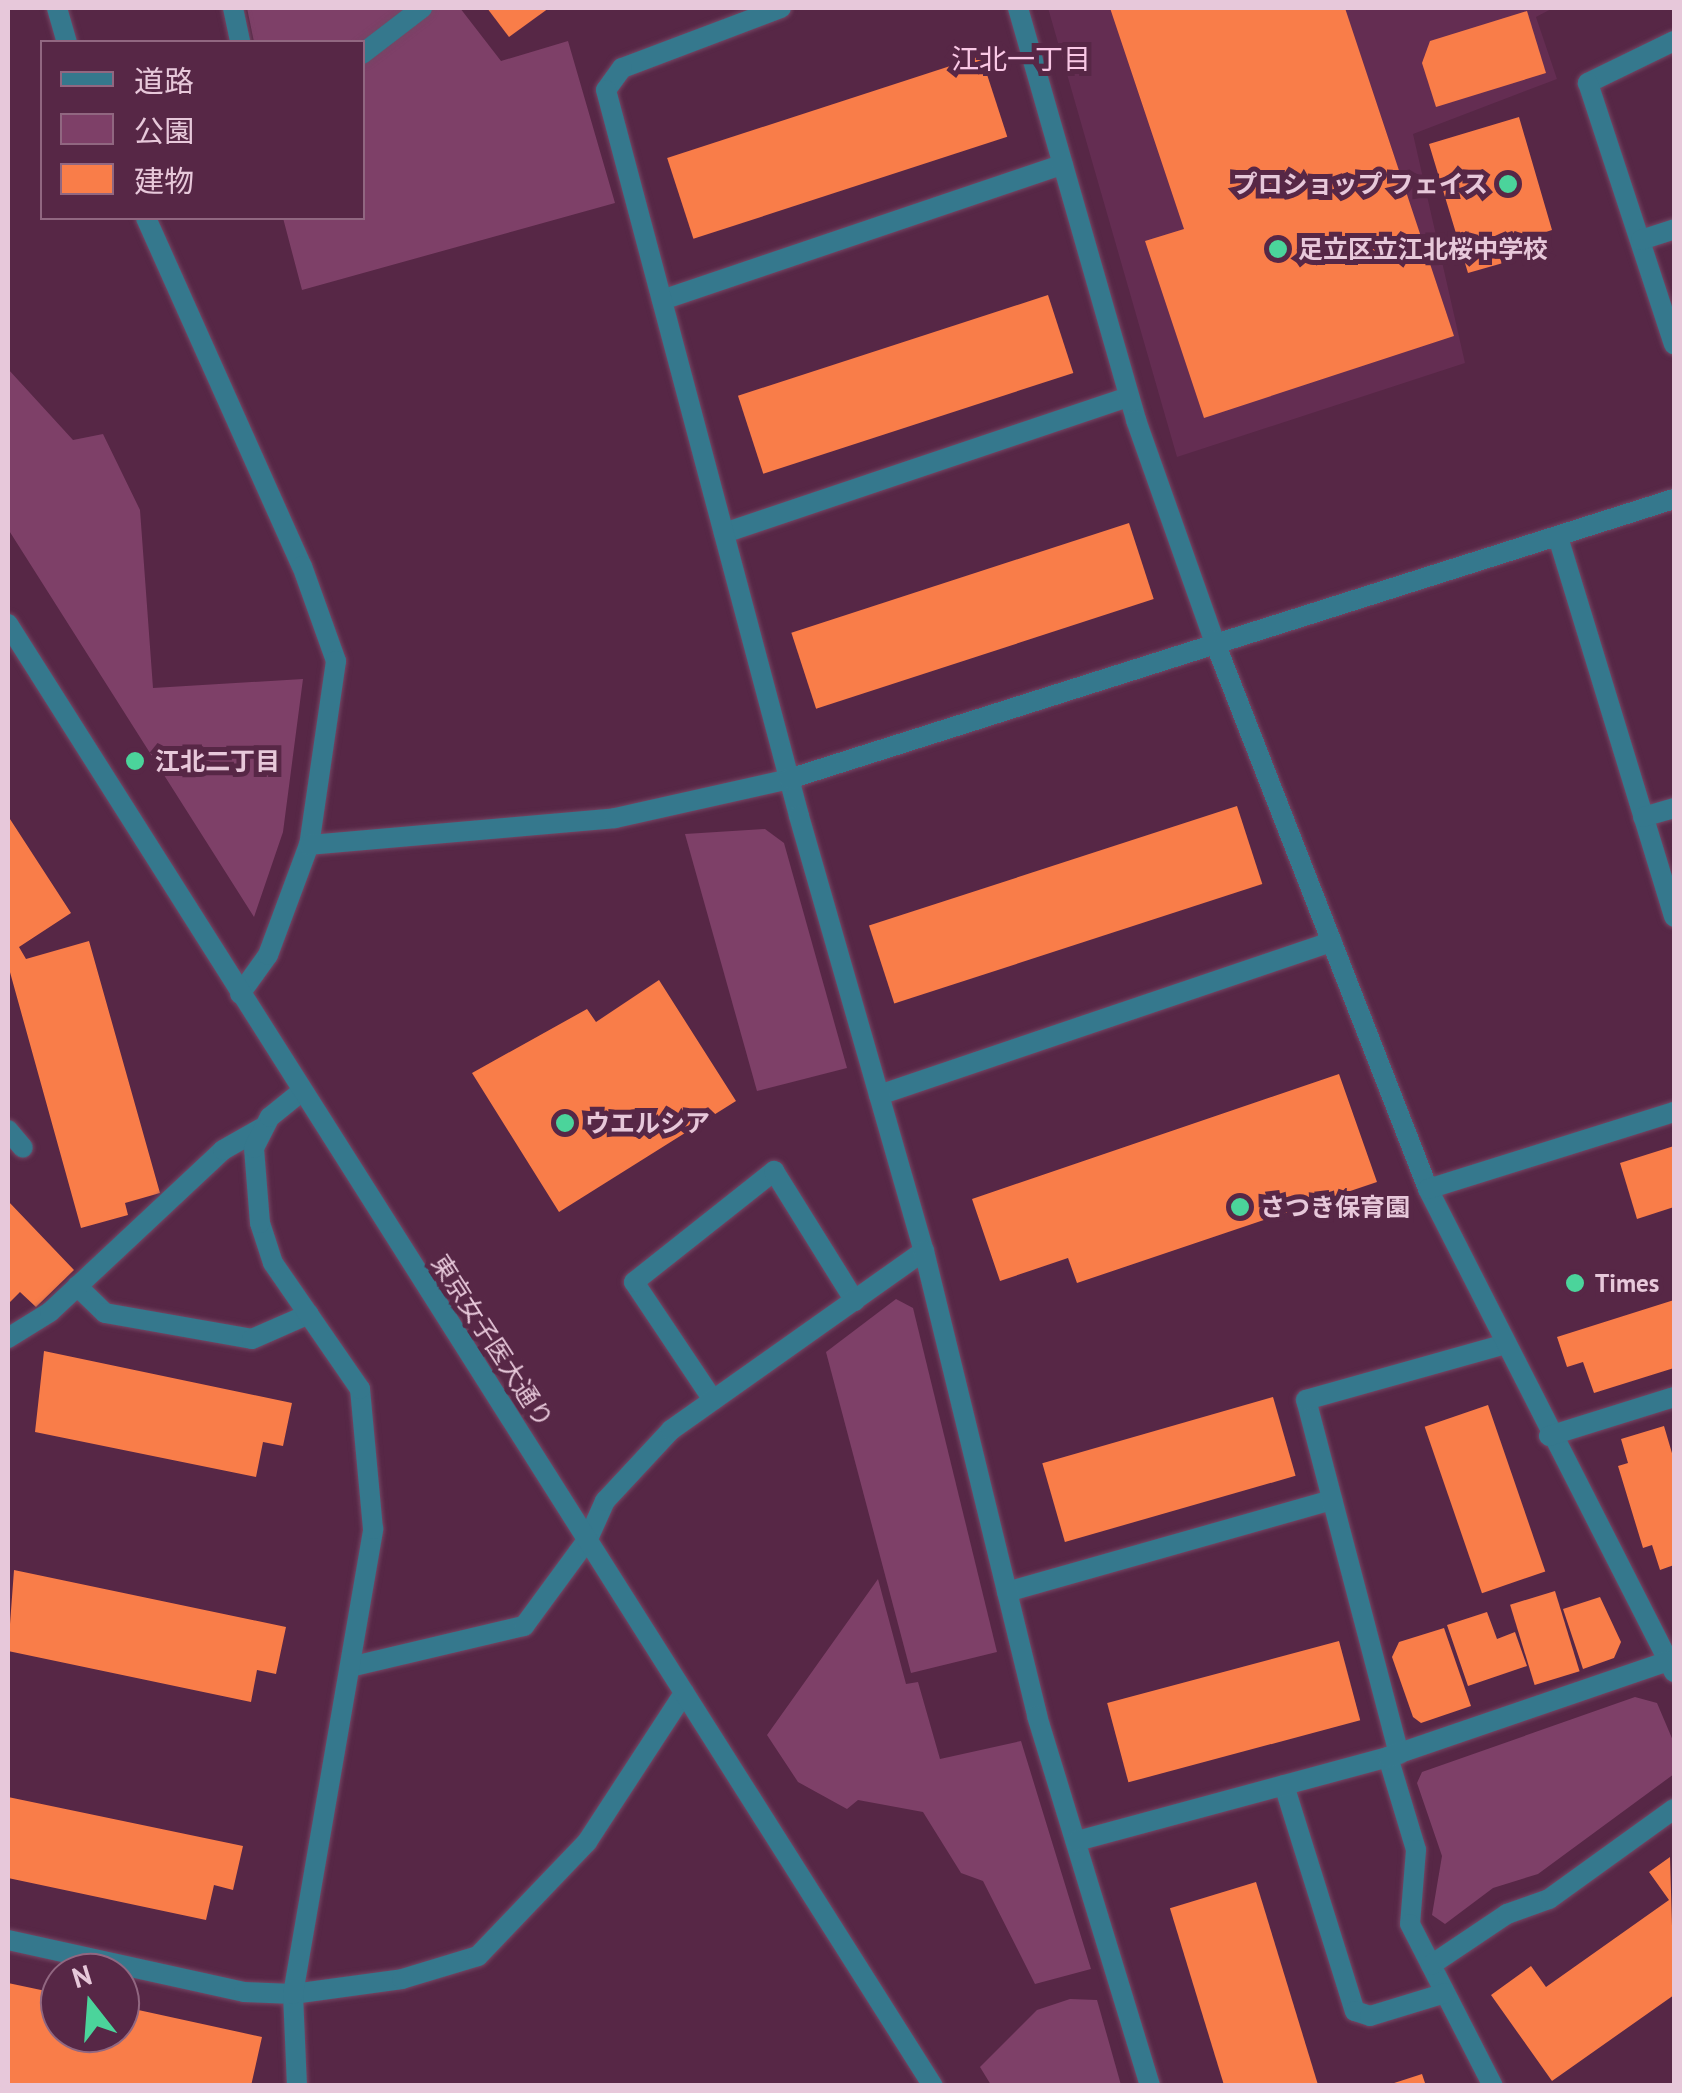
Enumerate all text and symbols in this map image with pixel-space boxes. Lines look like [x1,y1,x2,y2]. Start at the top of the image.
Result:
legend [40,40,365,220]
district label: 江北一丁目 [951,42,1091,76]
text: 道路 [134,61,194,100]
text: 公園 [134,111,194,150]
text: 建物 [134,161,194,200]
place label: プロショップ フェイス [1232,169,1488,199]
marker: プロショップ フェイス [1497,173,1519,195]
place label: 足立区立江北桜中学校 [1298,234,1548,264]
marker: 足立区立江北桜中学校 [1267,238,1289,260]
place label: 江北二丁目 [155,746,280,776]
marker: 江北二丁目 [124,750,146,772]
place label: ウエルシア [585,1108,710,1138]
marker: ウエルシア [554,1112,576,1134]
place label: さつき保育園 [1260,1192,1410,1222]
marker: さつき保育園 [1229,1196,1251,1218]
street label: 東京女子医大通り [425,1249,559,1433]
place label: Times [1595,1268,1659,1298]
marker: Times [1564,1272,1586,1294]
north arrow [40,1953,140,2053]
text: N [67,1955,96,1996]

